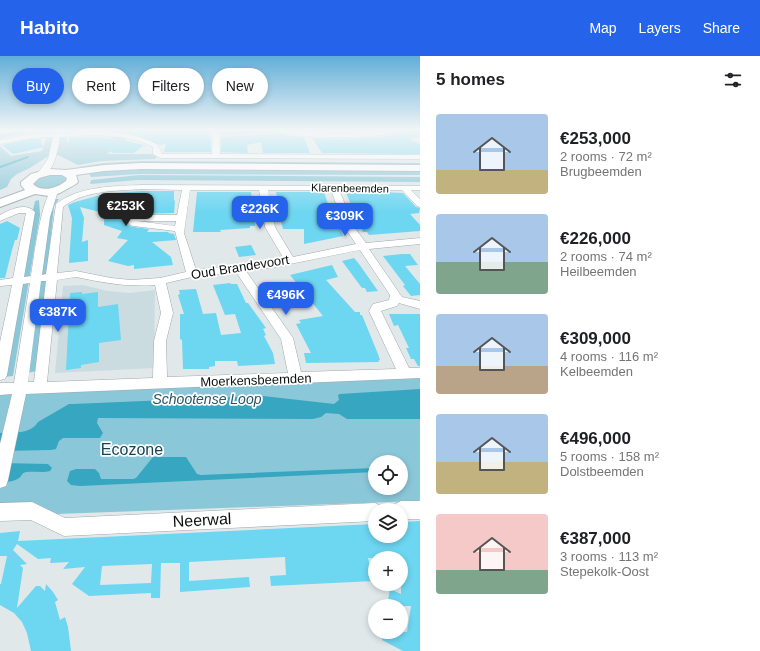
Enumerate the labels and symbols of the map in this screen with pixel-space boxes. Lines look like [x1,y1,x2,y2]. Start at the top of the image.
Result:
street label: Klarenbeemden [311,181,389,195]
pin: €253K [98,193,154,227]
pin: €226K [232,196,288,230]
pin: €309K [317,203,373,237]
street label: Oud Brandevoort [190,252,290,282]
pin: €496K [258,282,314,316]
pin: €387K [30,299,86,333]
street label: Moerkensbeemden [200,371,312,389]
water label: Schootense Loop [153,391,262,407]
park label: Ecozone [101,441,163,458]
street label: Neerwal [172,510,232,530]

